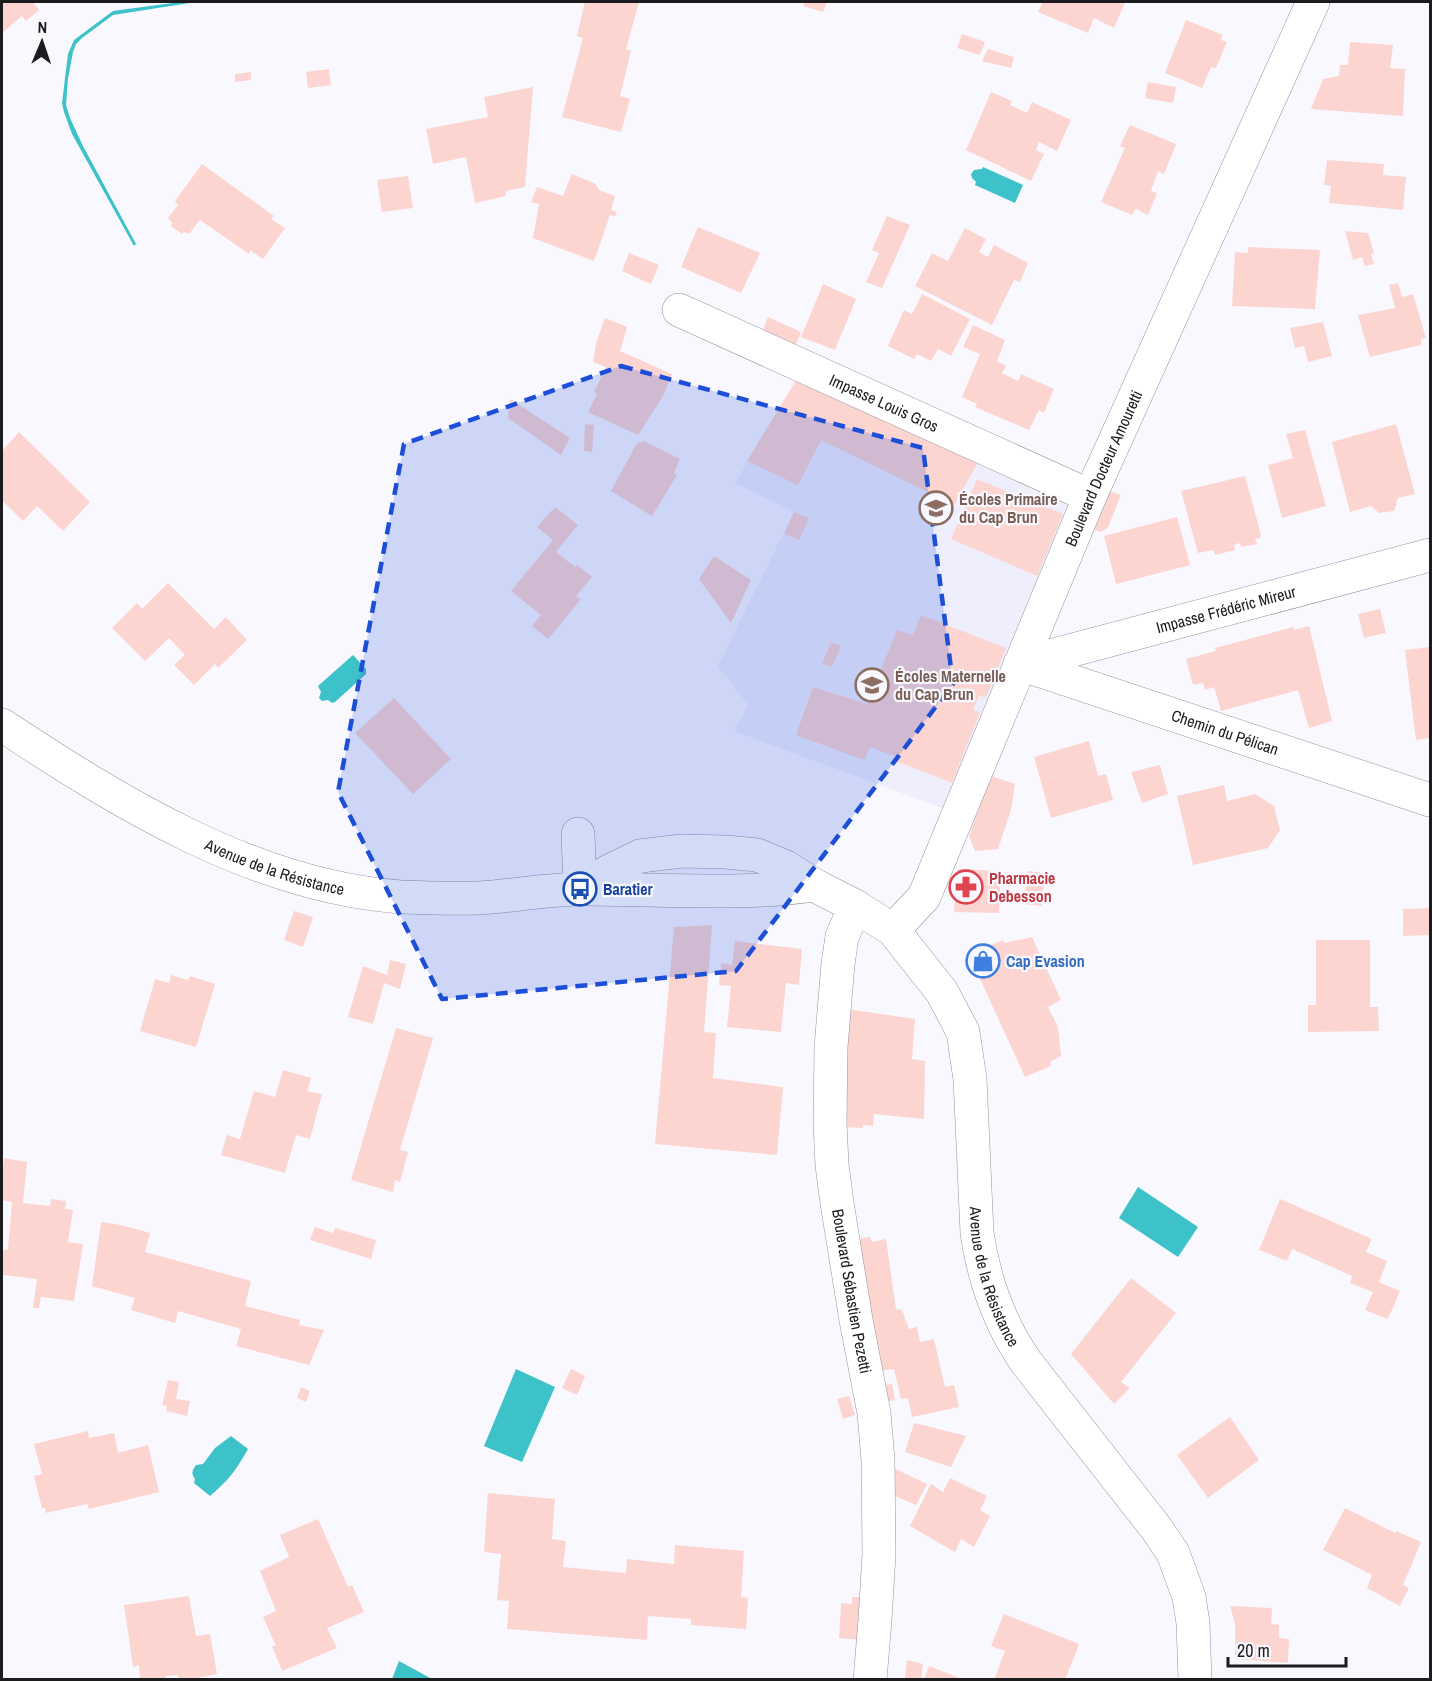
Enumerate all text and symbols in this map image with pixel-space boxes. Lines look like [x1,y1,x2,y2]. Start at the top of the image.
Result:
north arrow [12,12,72,72]
text: N [37,16,48,38]
street label: Impasse Louis Gros [826,369,942,437]
street label: Boulevard Docteur Amouretti [1059,387,1147,550]
place label: Écoles Primaire du Cap Brun [959,488,1057,528]
school or university icon: Écoles Primaire du Cap Brun [918,490,954,526]
street label: Impasse Frédéric Mireur [1154,580,1299,638]
place label: Écoles Maternelle du Cap Brun [895,665,1006,705]
school or university icon: Écoles Maternelle du Cap Brun [854,667,890,703]
street label: Chemin du Pélican [1169,704,1281,760]
street label: Avenue de la Résistance [201,833,346,900]
place label: Pharmacie Debesson [989,867,1055,907]
pharmacy icon: Pharmacie Debesson [948,869,984,905]
bus stop icon: Baratier [562,871,598,907]
place label: Baratier [603,878,653,900]
shop icon: Cap Evasion [965,943,1001,979]
place label: Cap Evasion [1006,950,1085,972]
street label: Avenue de la Résistance [965,1205,1025,1351]
street label: Boulevard Sébastien Pezetti [827,1207,877,1375]
scale bar [1228,1630,1346,1668]
text: 20 m [1237,1638,1270,1663]

